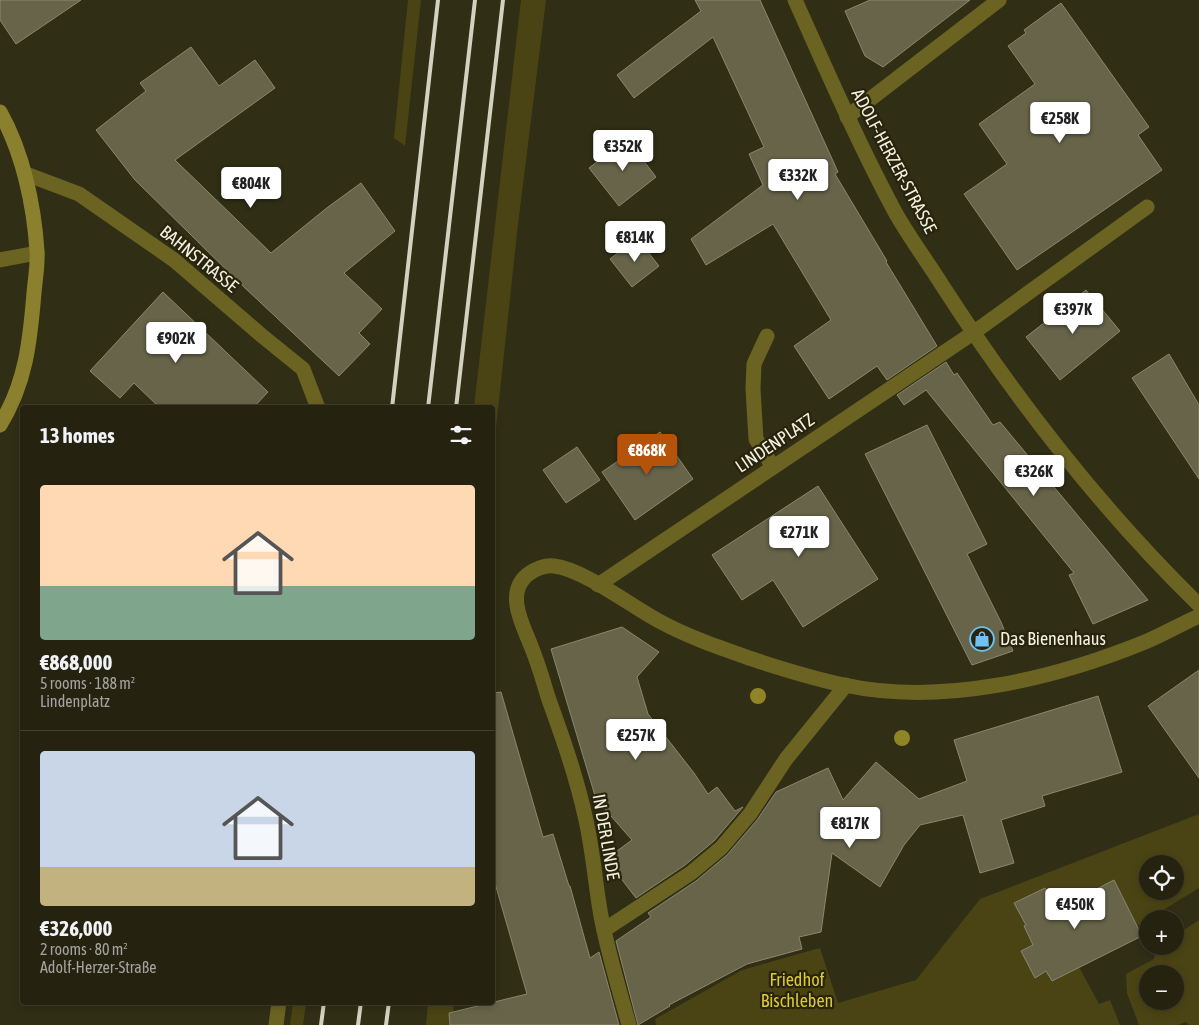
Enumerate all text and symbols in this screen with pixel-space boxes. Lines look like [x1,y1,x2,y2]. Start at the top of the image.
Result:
street label: ADOLF-HERZER-STRASSE [847,85,942,237]
pin: €258K [1025,102,1095,144]
text: €258K [1041,109,1079,127]
pin: €352K [588,130,658,172]
text: €352K [604,137,642,155]
pin: €332K [763,158,833,201]
pin: €804K [216,166,286,209]
text: €332K [779,166,817,184]
text: €804K [232,174,270,192]
pin: €814K [600,220,670,263]
street label: BAHNSTRASSE [156,221,243,297]
text: €814K [616,228,654,246]
pin: €397K [1038,292,1108,335]
text: €397K [1054,300,1092,318]
pin: €902K [141,322,211,364]
text: €902K [157,329,195,347]
street label: LINDENPLATZ [731,409,818,477]
icon: filters [447,421,475,449]
text: 13 homes [40,423,115,447]
pin: €868K [612,434,682,476]
text: €868K [628,441,666,459]
pin: €326K [999,454,1069,497]
text: €326K [1015,462,1053,480]
pin: €271K [764,516,834,558]
icon: home [213,518,303,608]
text: €271K [780,523,818,541]
shop icon: Das Bienenhaus [969,626,995,652]
place label: Das Bienenhaus [1000,628,1106,649]
text: €868,000 [40,650,112,674]
text: 5 rooms · 188 m² [40,674,135,692]
text: Lindenplatz [40,692,110,710]
pin: €257K [601,718,671,761]
text: €257K [617,726,655,744]
icon: home [213,783,303,873]
street label: IN DER LINDE [589,792,624,882]
pin: €817K [815,806,885,849]
text: €817K [831,814,869,832]
map controls [1139,855,1184,1010]
button: locate [1139,855,1184,900]
pin: €450K [1040,888,1110,930]
text: €450K [1056,895,1094,913]
button: + [1139,910,1184,955]
text: €326,000 [40,916,112,940]
text: 2 rooms · 80 m² [40,940,128,958]
text: Adolf-Herzer-Straße [40,958,156,976]
button: − [1139,965,1184,1010]
park label: Friedhof Bischleben [761,969,833,1011]

